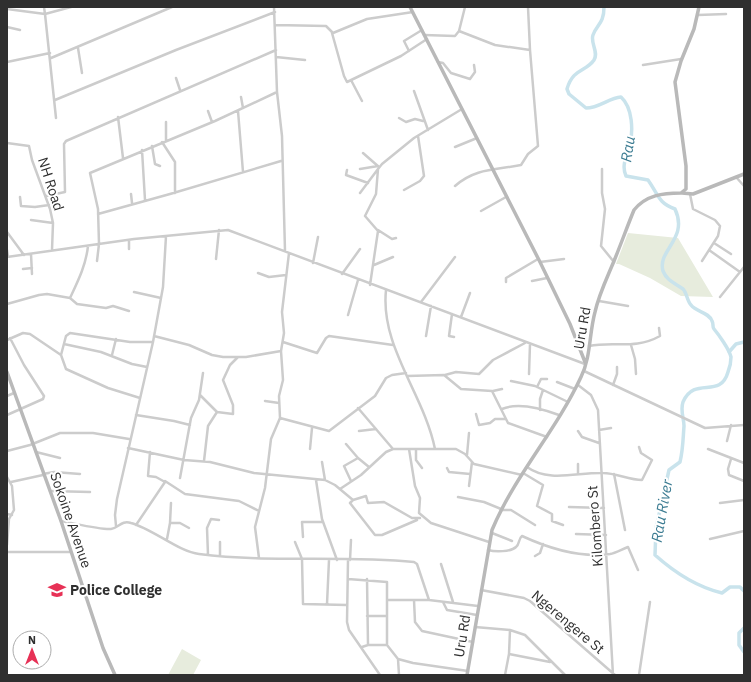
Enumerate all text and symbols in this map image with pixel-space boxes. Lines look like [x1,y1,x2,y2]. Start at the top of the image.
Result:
water label: Rau [616,135,639,163]
street label: NH Road [34,155,68,213]
street label: Uru Rd [569,305,595,351]
street label: Sokoine Avenue [46,470,96,571]
water label: Rau River [647,478,676,544]
street label: Kilombero St [583,485,607,567]
school or university icon: Police College [47,580,67,600]
place label: Police College [70,581,162,599]
street label: Ngerengere St [528,586,608,658]
street label: Uru Rd [450,613,474,659]
north arrow [12,630,52,670]
text: N [28,633,36,647]

